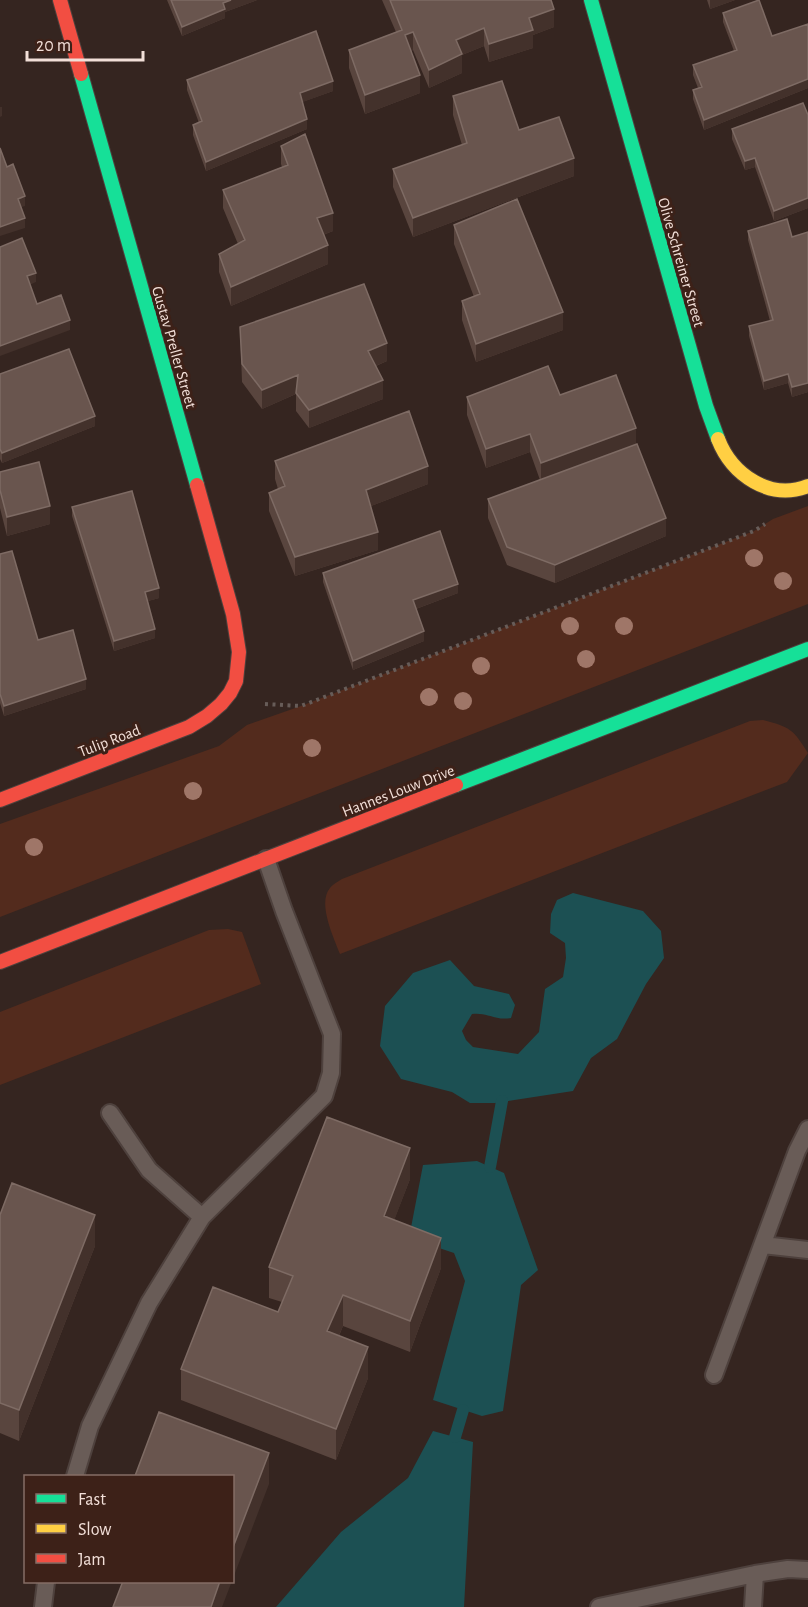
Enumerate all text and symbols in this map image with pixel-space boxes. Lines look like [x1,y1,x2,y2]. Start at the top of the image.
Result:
scale bar [27,24,142,62]
text: 20 m [36,37,71,55]
street label: Olive Schreiner Street [655,196,707,329]
street label: Gustav Preller Street [149,284,199,410]
street label: Tulip Road [76,722,143,760]
street label: Hannes Louw Drive [340,762,457,820]
legend [24,1475,234,1583]
text: Fast [78,1491,106,1509]
text: Slow [78,1521,111,1539]
text: Jam [78,1551,106,1569]

